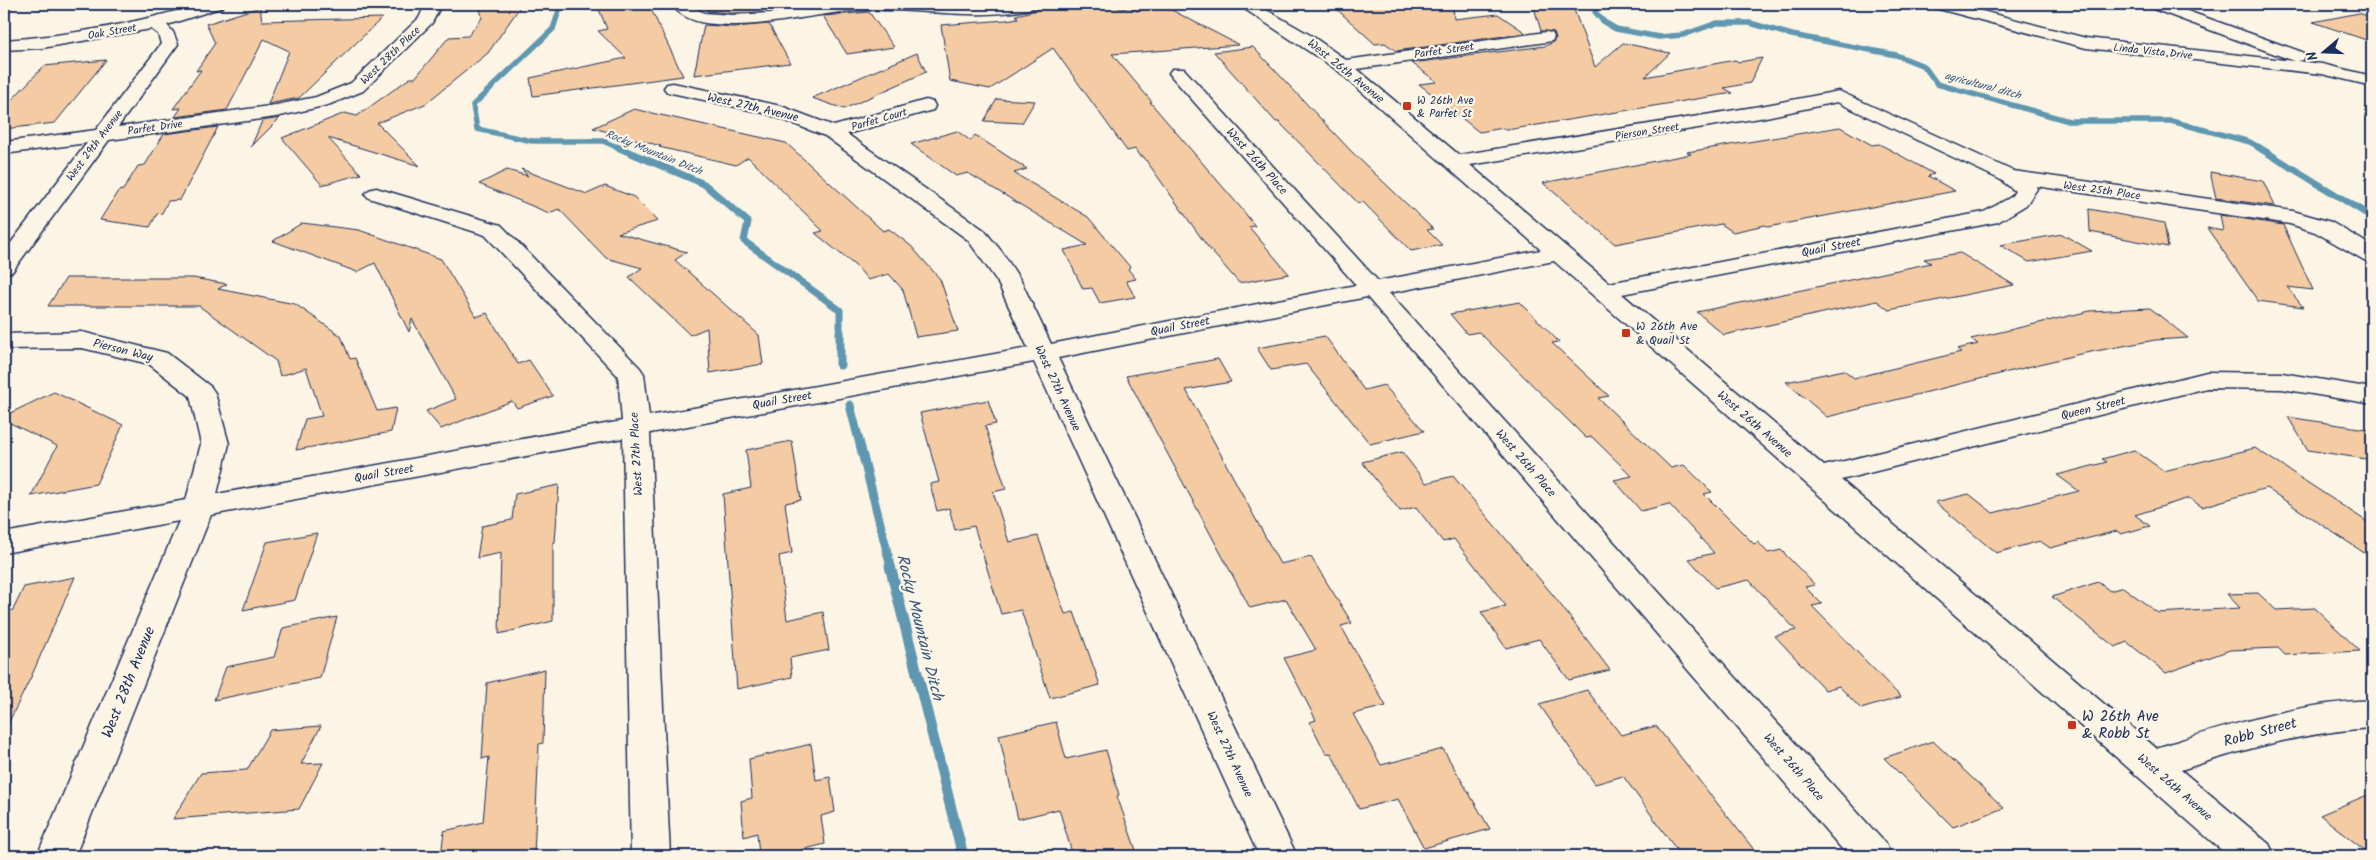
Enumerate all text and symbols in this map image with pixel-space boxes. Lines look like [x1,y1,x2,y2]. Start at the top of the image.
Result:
street label: Oak Street [86,19,139,45]
street label: West 28th Place [356,22,425,89]
north arrow [2298,28,2348,78]
street label: West 26th Avenue [1303,34,1389,109]
street label: Parfet Street [1413,38,1476,64]
street label: Linda Vista Drive [2112,39,2193,65]
text: N [2301,48,2324,64]
water label: agricultural ditch [1943,67,2024,105]
street label: West 27th Avenue [705,88,801,127]
place label: W 26th Ave & Parfet St [1417,92,1473,123]
marker: W 26th Ave & Parfet St [1401,100,1413,112]
street label: Parfet Court [849,103,910,137]
street label: West 29th Avenue [62,106,128,185]
street label: Parfet Drive [126,115,184,141]
street label: Pierson Street [1614,118,1681,146]
street label: West 26th Place [1221,123,1292,200]
water label: Rocky Mountain Ditch [603,125,706,181]
street label: West 25th Place [2062,177,2141,205]
street label: Quail Street [1800,232,1863,263]
street label: Quail Street [1149,311,1212,342]
place label: W 26th Ave & Quail St [1636,317,1698,350]
marker: W 26th Ave & Quail St [1620,327,1632,339]
street label: Pierson Way [91,334,155,367]
street label: West 27th Avenue [1029,342,1086,435]
street label: Quail Street [751,386,814,415]
street label: West 26th Avenue [1713,386,1797,463]
street label: Queen Street [2059,391,2128,426]
street label: West 27th Place [625,411,648,496]
street label: West 26th Place [1491,425,1561,502]
street label: Quail Street [353,459,416,488]
water label: Rocky Mountain Ditch [889,552,950,704]
street label: West 28th Avenue [96,623,162,742]
place label: W 26th Ave & Robb St [2082,705,2159,746]
street label: West 27th Avenue [1201,708,1258,801]
street label: Robb Street [2221,712,2300,754]
marker: W 26th Ave & Robb St [2066,719,2078,731]
street label: West 26th Place [1759,729,1829,806]
street label: West 26th Avenue [2133,749,2217,826]

